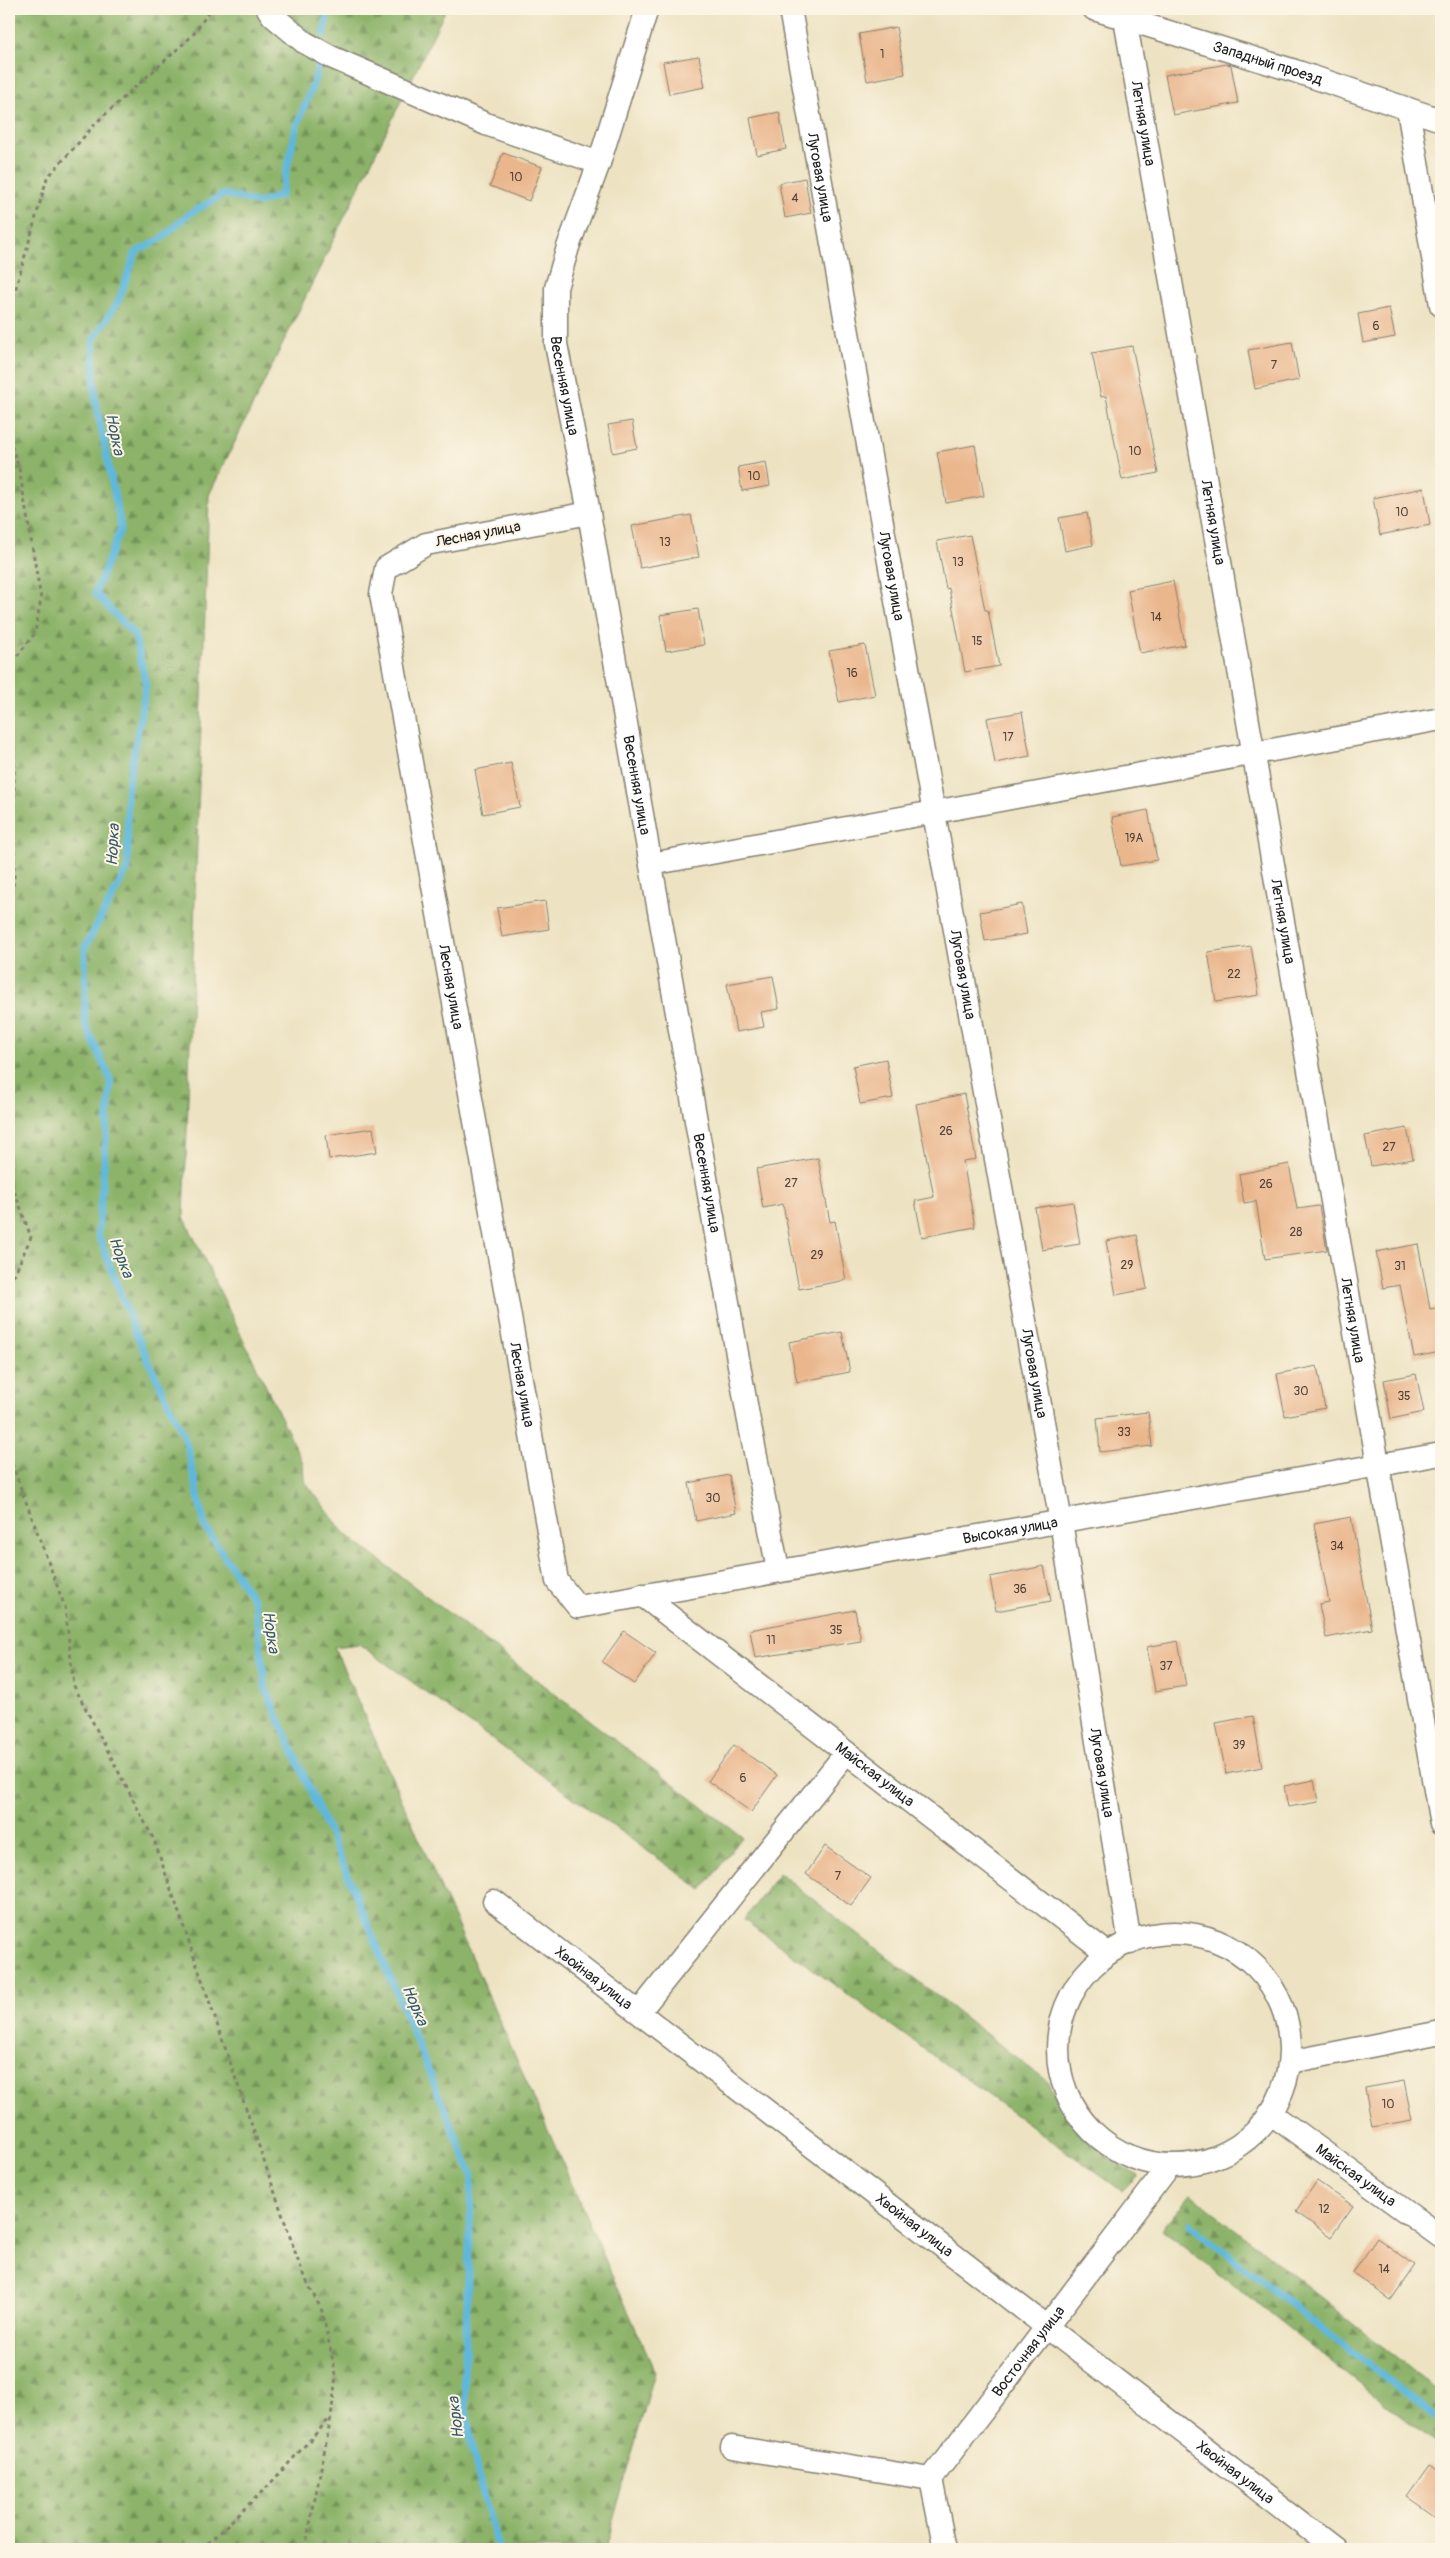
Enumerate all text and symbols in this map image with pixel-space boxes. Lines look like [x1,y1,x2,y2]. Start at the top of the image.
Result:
street label: Западный проезд [1211,37,1325,90]
house number: 1 [880,47,884,62]
street label: Летняя улица [1126,78,1160,168]
street label: Луговая улица [802,130,837,224]
house number: 10 [510,170,522,185]
house number: 4 [792,191,799,206]
house number: 6 [1373,319,1380,334]
street label: Весенняя улица [546,336,583,437]
house number: 7 [1271,358,1278,373]
water label: Норка [101,412,129,458]
house number: 10 [1129,444,1141,459]
house number: 10 [748,469,760,484]
street label: Летняя улица [1196,477,1229,567]
house number: 10 [1396,505,1408,520]
street label: Лесная улица [433,517,522,552]
street label: Луговая улица [874,529,908,622]
house number: 13 [659,535,671,550]
house number: 13 [952,555,964,570]
house number: 14 [1150,610,1162,625]
house number: 15 [971,634,983,649]
house number: 16 [846,666,858,681]
house number: 17 [1002,730,1014,745]
street label: Весенняя улица [618,734,654,836]
water label: Норка [102,822,124,867]
house number: 19А [1125,831,1144,846]
street label: Летняя улица [1266,876,1299,965]
street label: Луговая улица [945,927,980,1021]
street label: Лесная улица [433,942,467,1031]
house number: 22 [1227,967,1241,982]
house number: 26 [939,1124,953,1139]
street label: Весенняя улица [688,1132,725,1234]
house number: 27 [1382,1140,1396,1155]
house number: 27 [784,1176,798,1191]
house number: 26 [1259,1177,1273,1192]
house number: 28 [1290,1225,1302,1240]
water label: Норка [104,1234,138,1282]
house number: 29 [811,1248,823,1263]
house number: 29 [1121,1258,1133,1273]
house number: 31 [1394,1259,1406,1274]
street label: Летняя улица [1335,1275,1369,1364]
street label: Луговая улица [1016,1326,1051,1420]
street label: Лесная улица [504,1339,538,1429]
house number: 30 [1294,1384,1308,1399]
house number: 35 [1397,1389,1411,1404]
house number: 33 [1117,1425,1131,1440]
house number: 30 [706,1491,720,1506]
street label: Высокая улица [961,1513,1059,1549]
house number: 34 [1330,1539,1344,1554]
house number: 36 [1013,1582,1027,1597]
water label: Норка [258,1610,284,1656]
house number: 35 [829,1623,843,1638]
house number: 11 [766,1633,776,1648]
house number: 37 [1159,1659,1173,1674]
street label: Луговая улица [1085,1725,1118,1819]
street label: Майская улица [831,1738,918,1811]
house number: 39 [1233,1738,1245,1753]
house number: 6 [740,1771,747,1786]
house number: 7 [835,1869,842,1884]
street label: Хвойная улица [551,1942,636,2014]
water label: Норка [398,1982,433,2030]
house number: 10 [1382,2097,1394,2112]
street label: Майская улица [1311,2140,1400,2211]
street label: Хвойная улица [872,2190,957,2261]
house number: 12 [1318,2202,1330,2217]
house number: 14 [1378,2262,1390,2277]
street label: Восточная улица [988,2302,1069,2401]
water label: Норка [443,2394,468,2440]
street label: Хвойная улица [1193,2437,1278,2509]

